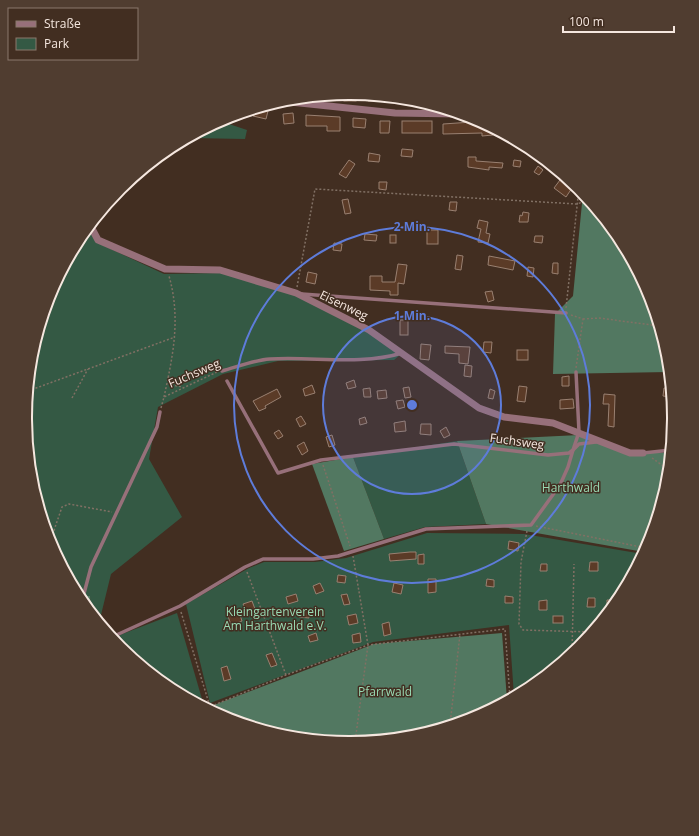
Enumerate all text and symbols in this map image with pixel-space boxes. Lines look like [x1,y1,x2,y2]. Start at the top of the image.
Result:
legend [8,8,138,60]
scale bar [563,8,674,34]
text: 100 m [569,13,604,30]
text: Straße [44,15,81,32]
text: Park [44,35,70,52]
text: 2 Min. [394,218,430,235]
street label: Eisenweg [317,286,372,324]
text: 1 Min. [394,307,430,324]
street label: Fuchsweg [165,354,223,392]
centre of rings [405,398,419,412]
street label: Fuchsweg [489,429,546,453]
park label: Harthwald [542,479,600,496]
park label: Kleingartenverein Am Harthwald e.V. [223,603,327,634]
park label: Pfarrwald [358,683,412,700]

